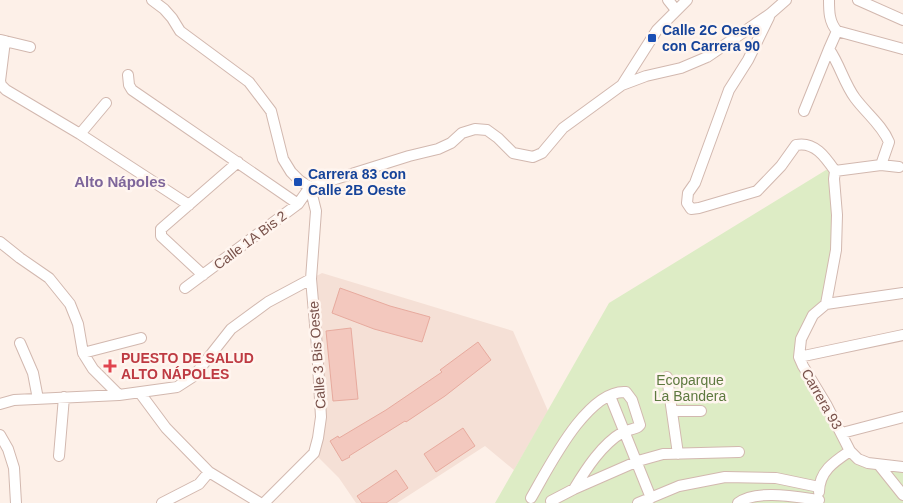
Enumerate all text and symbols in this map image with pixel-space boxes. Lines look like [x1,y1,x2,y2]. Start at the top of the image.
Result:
place label: Calle 2C Oeste con Carrera 90 [662,22,760,54]
marker: Calle 2C Oeste con Carrera 90 [646,32,658,44]
place label: Carrera 83 con Calle 2B Oeste [308,166,406,198]
district label: Alto Nápoles [74,173,166,190]
marker: Carrera 83 con Calle 2B Oeste [292,176,304,188]
street label: Calle 1A Bis 2 [210,207,290,273]
street label: Calle 3 Bis Oeste [305,300,329,410]
place label: PUESTO DE SALUD ALTO NÁPOLES [121,350,254,382]
marker: PUESTO DE SALUD ALTO NÁPOLES [103,359,117,373]
street label: Carrera 93 [798,366,846,432]
park label: Ecoparque La Bandera [654,372,726,404]

